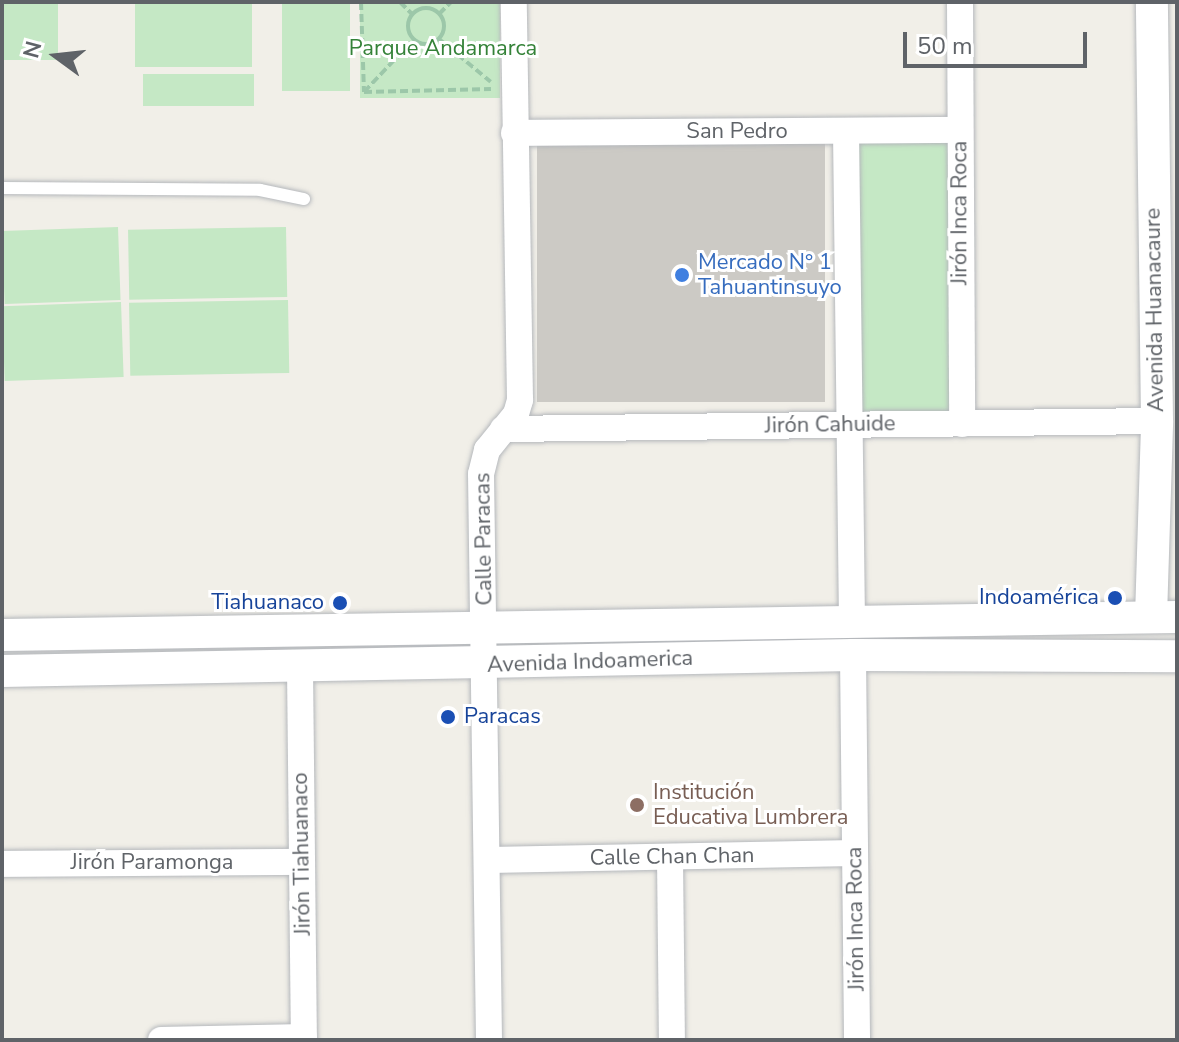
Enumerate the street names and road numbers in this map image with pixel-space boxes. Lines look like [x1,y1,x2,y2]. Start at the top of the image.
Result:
street label: San Pedro [686,119,788,145]
street label: Jirón Inca Roca [947,141,973,285]
street label: Avenida Huanacaure [1140,208,1170,412]
street label: Jirón Cahuide [764,411,896,439]
street label: Calle Paracas [470,472,498,606]
street label: Avenida Indoamerica [487,645,693,679]
street label: Jirón Tiahuanaco [287,772,317,936]
street label: Calle Chan Chan [589,842,755,872]
street label: Jirón Inca Roca [842,847,870,991]
street label: Jirón Paramonga [71,850,233,876]

